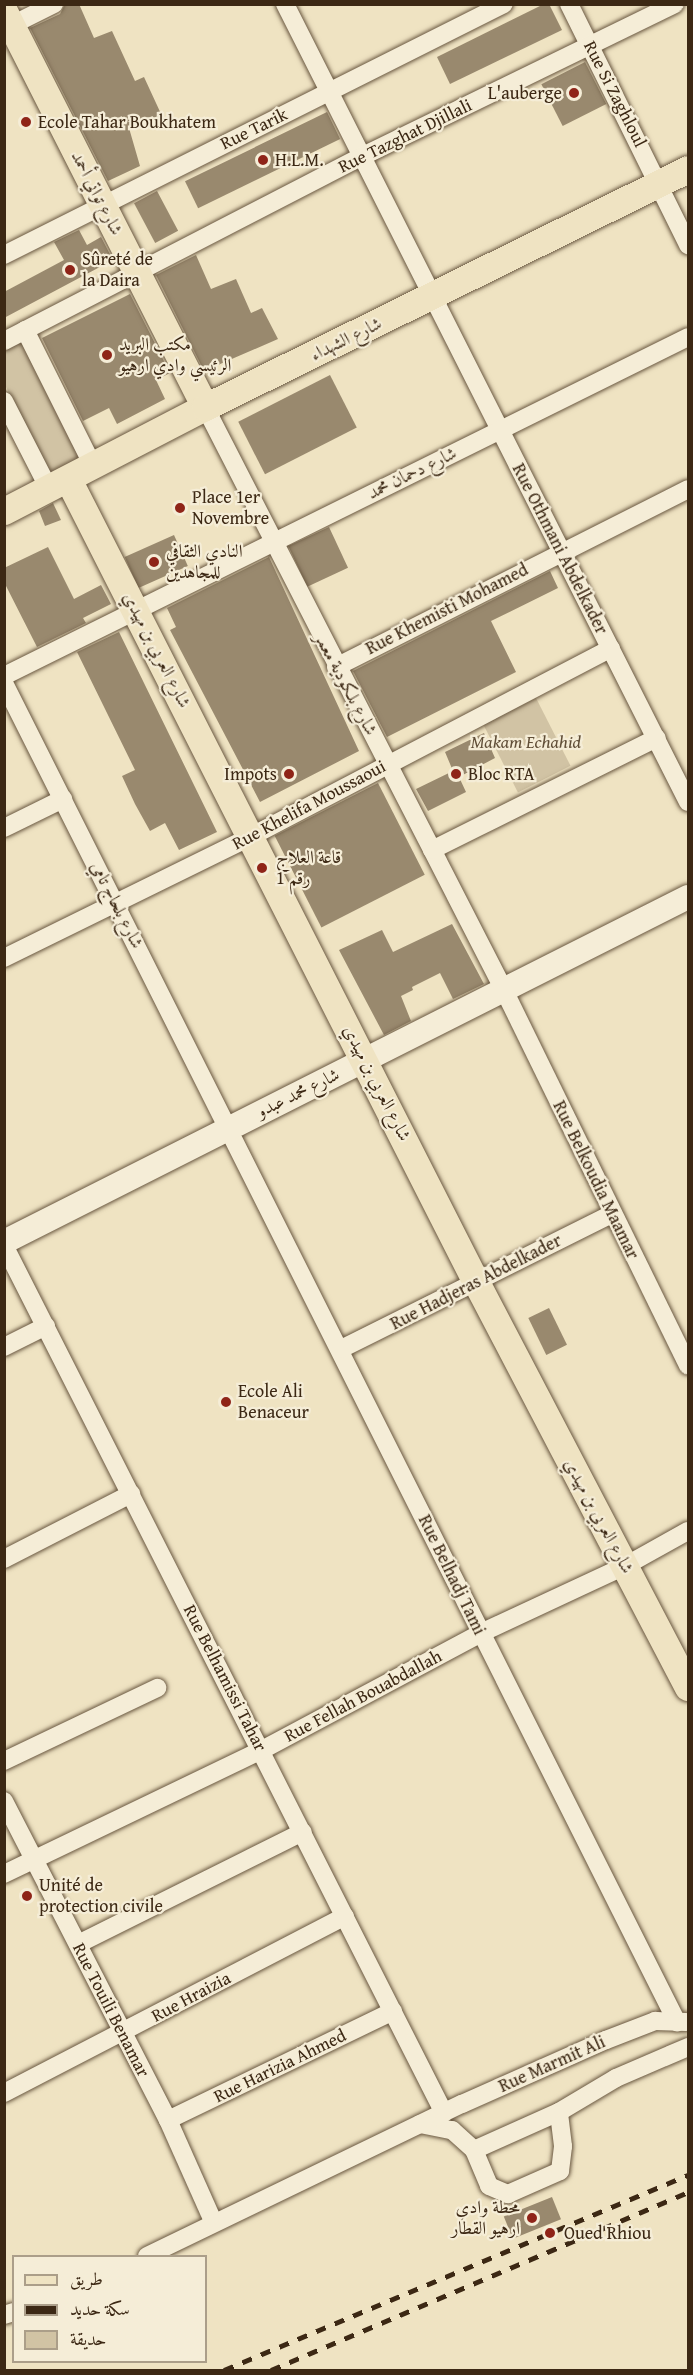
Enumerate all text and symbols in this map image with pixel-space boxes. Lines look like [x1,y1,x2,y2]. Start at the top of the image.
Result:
street label: Rue Si Zaghloul [579,37,651,151]
place label: L'auberge [488,82,562,104]
marker: L'auberge [567,86,581,100]
street label: Rue Tazghat Djillali [335,94,475,178]
street label: Rue Tarik [217,104,291,154]
place label: Ecole Tahar Boukhatem [38,111,216,133]
marker: Ecole Tahar Boukhatem [19,115,33,129]
street label: شارع تواتي أحمد [67,147,127,239]
place label: H.L.M. [275,149,324,171]
marker: H.L.M. [256,153,270,167]
place label: Sûreté de la Daira [82,249,153,292]
marker: Sûreté de la Daira [63,263,77,277]
street label: شارع الشهداء [307,312,385,366]
place label: مكتب البريد الرئيسي وادي ارهيو [119,334,231,376]
marker: مكتب البريد الرئيسي وادي ارهيو [100,348,114,362]
street label: شارع دحمان محمد [364,442,460,504]
street label: Rue Othmani Abdelkader [508,460,612,638]
place label: Place 1er Novembre [192,487,269,530]
marker: Place 1er Novembre [173,501,187,515]
place label: النادي الثقافي للمجاهدين [166,541,243,584]
marker: النادي الثقافي للمجاهدين [147,555,161,569]
street label: Rue Khemisti Mohamed [362,559,532,659]
street label: شارع العربي بن مهيدي [118,588,196,712]
street label: شارع بلكودية معمر [310,629,382,739]
park label: Makam Echahid [471,731,581,753]
street label: Rue Khelifa Moussaoui [229,755,389,855]
place label: Impots [224,763,277,785]
place label: Bloc RTA [468,763,534,785]
marker: Impots [282,767,296,781]
marker: Bloc RTA [449,767,463,781]
place label: قاعة العلاج رقم 1 [276,847,341,890]
street label: شارع بلحاج تامي [86,858,148,952]
marker: قاعة العلاج رقم 1 [253,859,271,877]
street label: شارع العربي بن مهيدي [338,1021,416,1145]
street label: شارع محمد عبدو [253,1064,343,1122]
street label: Rue Belkoudia Maamar [548,1097,644,1263]
street label: Rue Hadjeras Abdelkader [387,1229,565,1335]
place label: Ecole Ali Benaceur [238,1381,309,1424]
marker: Ecole Ali Benaceur [219,1395,233,1409]
street label: شارع العربي بن مهيدي [560,1455,638,1577]
street label: Rue Belhadj Tami [414,1511,490,1639]
street label: Rue Belhamissi Tahar [179,1601,271,1755]
street label: Rue Fellah Bouabdallah [280,1645,446,1747]
place label: Unité de protection civile [39,1875,163,1918]
marker: Unité de protection civile [20,1889,34,1903]
street label: Rue Touili Benamar [68,1939,154,2081]
street label: Rue Hraizia [148,1967,234,2027]
street label: Rue Harizia Ahmed [210,2025,350,2107]
street label: Rue Marmit Ali [495,2031,609,2097]
place label: محطة وادي ارهيو القطار [451,2197,520,2240]
marker: محطة وادي ارهيو القطار [525,2211,539,2225]
place label: Oued Rhiou [564,2222,651,2244]
marker: Oued Rhiou [541,2224,559,2242]
legend [12,2255,207,2363]
text: طريق [70,2265,103,2292]
text: سكة حديد [70,2295,130,2322]
text: حديقة [70,2325,106,2352]

